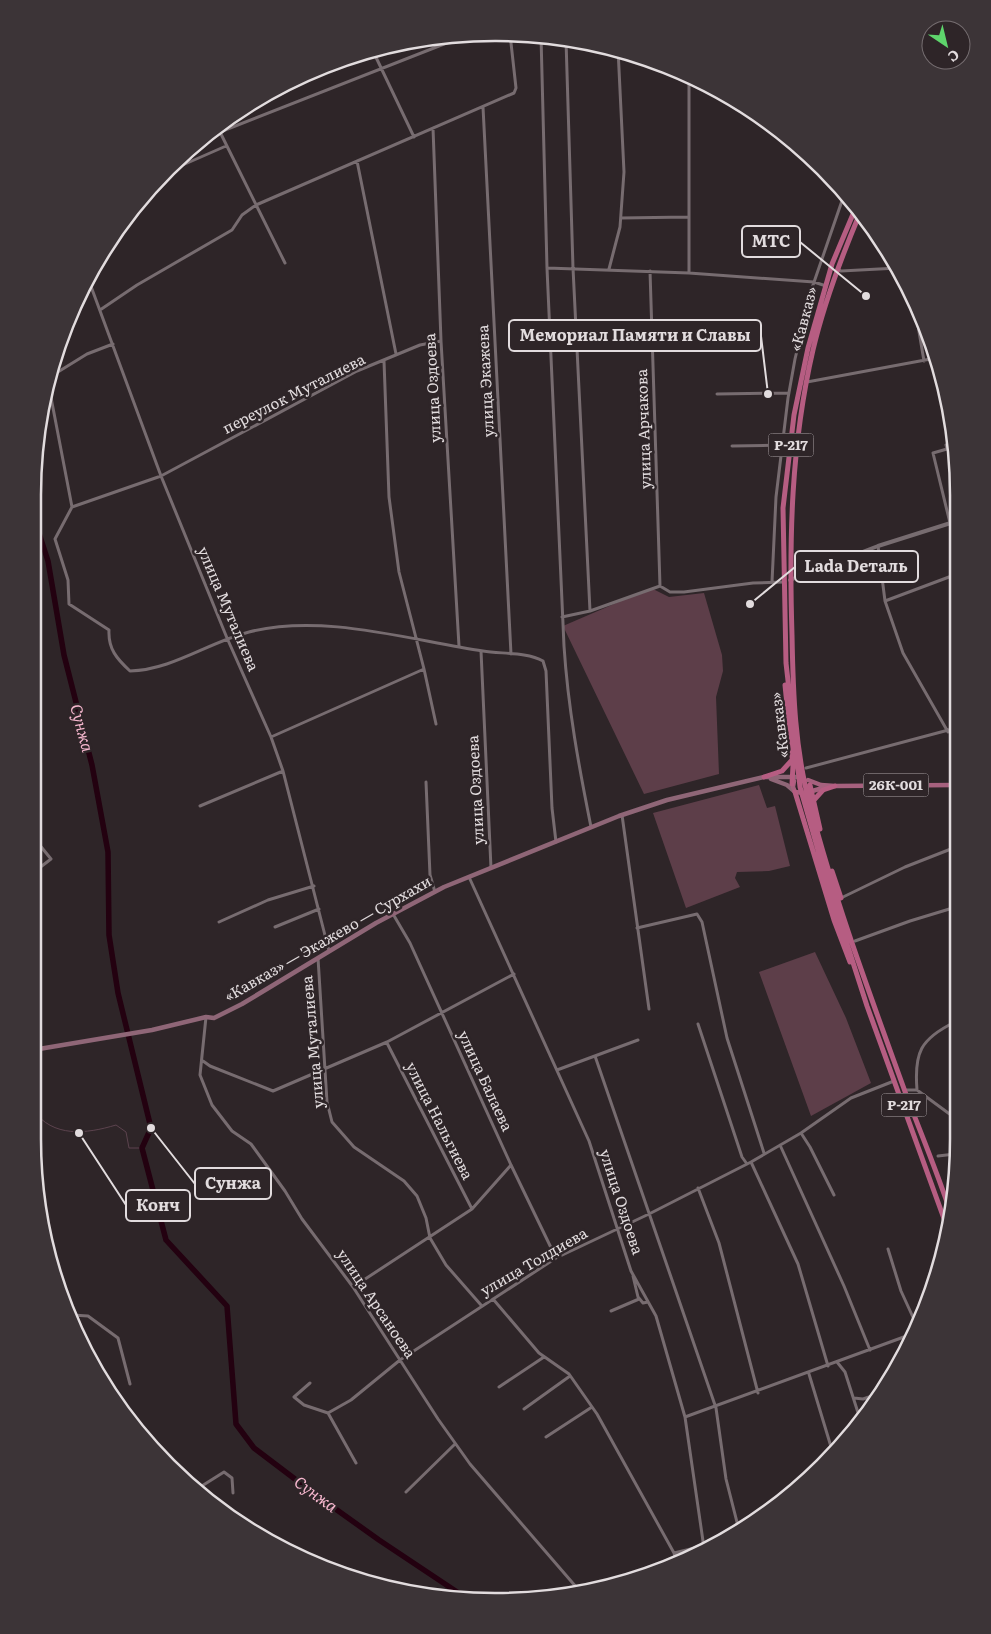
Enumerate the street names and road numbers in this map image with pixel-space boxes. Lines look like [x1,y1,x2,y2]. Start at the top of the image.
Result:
street label: «Кавказ» [783,283,822,354]
street label: улица Экажева [470,323,499,438]
street label: улица Оздоева [417,332,446,444]
street label: переулок Муталиева [218,346,369,439]
street label: улица Арчакова [629,368,656,490]
road number: Р-217 [768,434,814,456]
street label: улица Муталиева [193,543,266,675]
street label: «Кавказ» [763,691,794,760]
street label: улица Оздоева [460,734,489,846]
road number: 26К-001 [864,774,928,796]
street label: «Кавказ» — Экажево — Сурхахи [219,869,435,1007]
street label: улица Муталиева [294,974,329,1110]
street label: улица Балаева [453,1026,520,1135]
street label: улица Нальгиева [401,1057,480,1184]
road number: Р-217 [882,1094,926,1116]
street label: улица Оздоева [595,1146,651,1258]
street label: улица Толдиева [475,1220,592,1301]
street label: улица Арсаноева [332,1244,423,1363]

